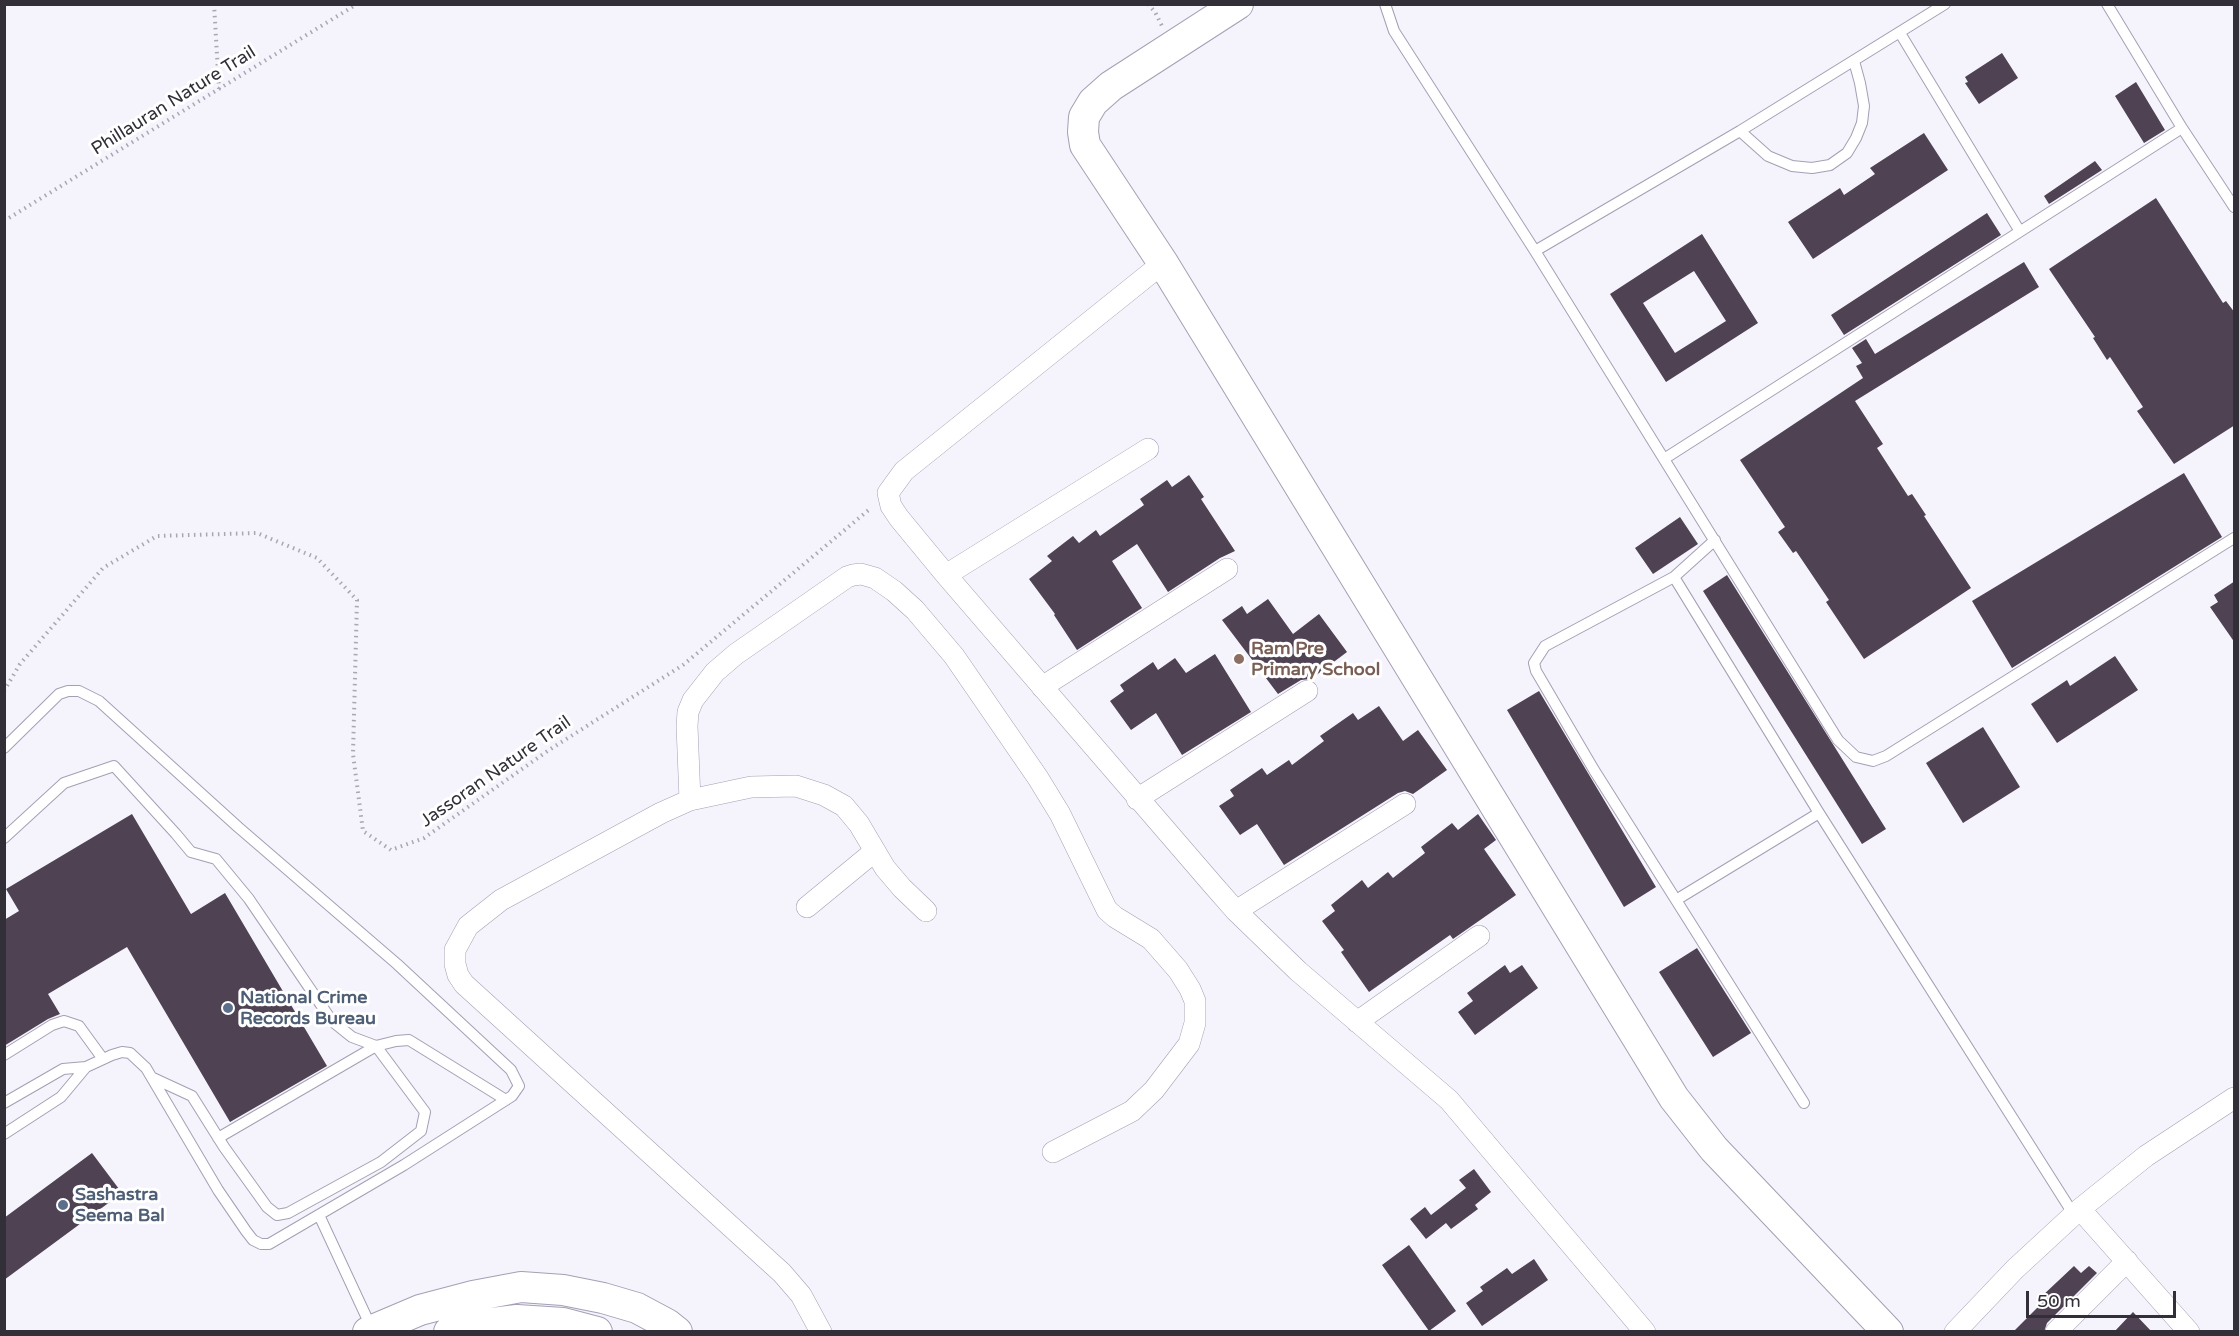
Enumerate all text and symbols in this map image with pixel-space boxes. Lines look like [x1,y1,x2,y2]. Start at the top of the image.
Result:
street label: Phillauran Nature Trail [88,42,260,160]
place label: Ram Pre Primary School [1251,638,1380,680]
marker: Ram Pre Primary School [1232,652,1246,666]
street label: Jassoran Nature Trail [417,712,575,832]
place label: National Crime Records Bureau [240,987,376,1030]
marker: National Crime Records Bureau [221,1001,235,1015]
place label: Sashastra Seema Bal [75,1184,165,1226]
marker: Sashastra Seema Bal [56,1198,70,1212]
scale bar [2029,1279,2179,1317]
text: 50 m [2037,1290,2081,1312]

